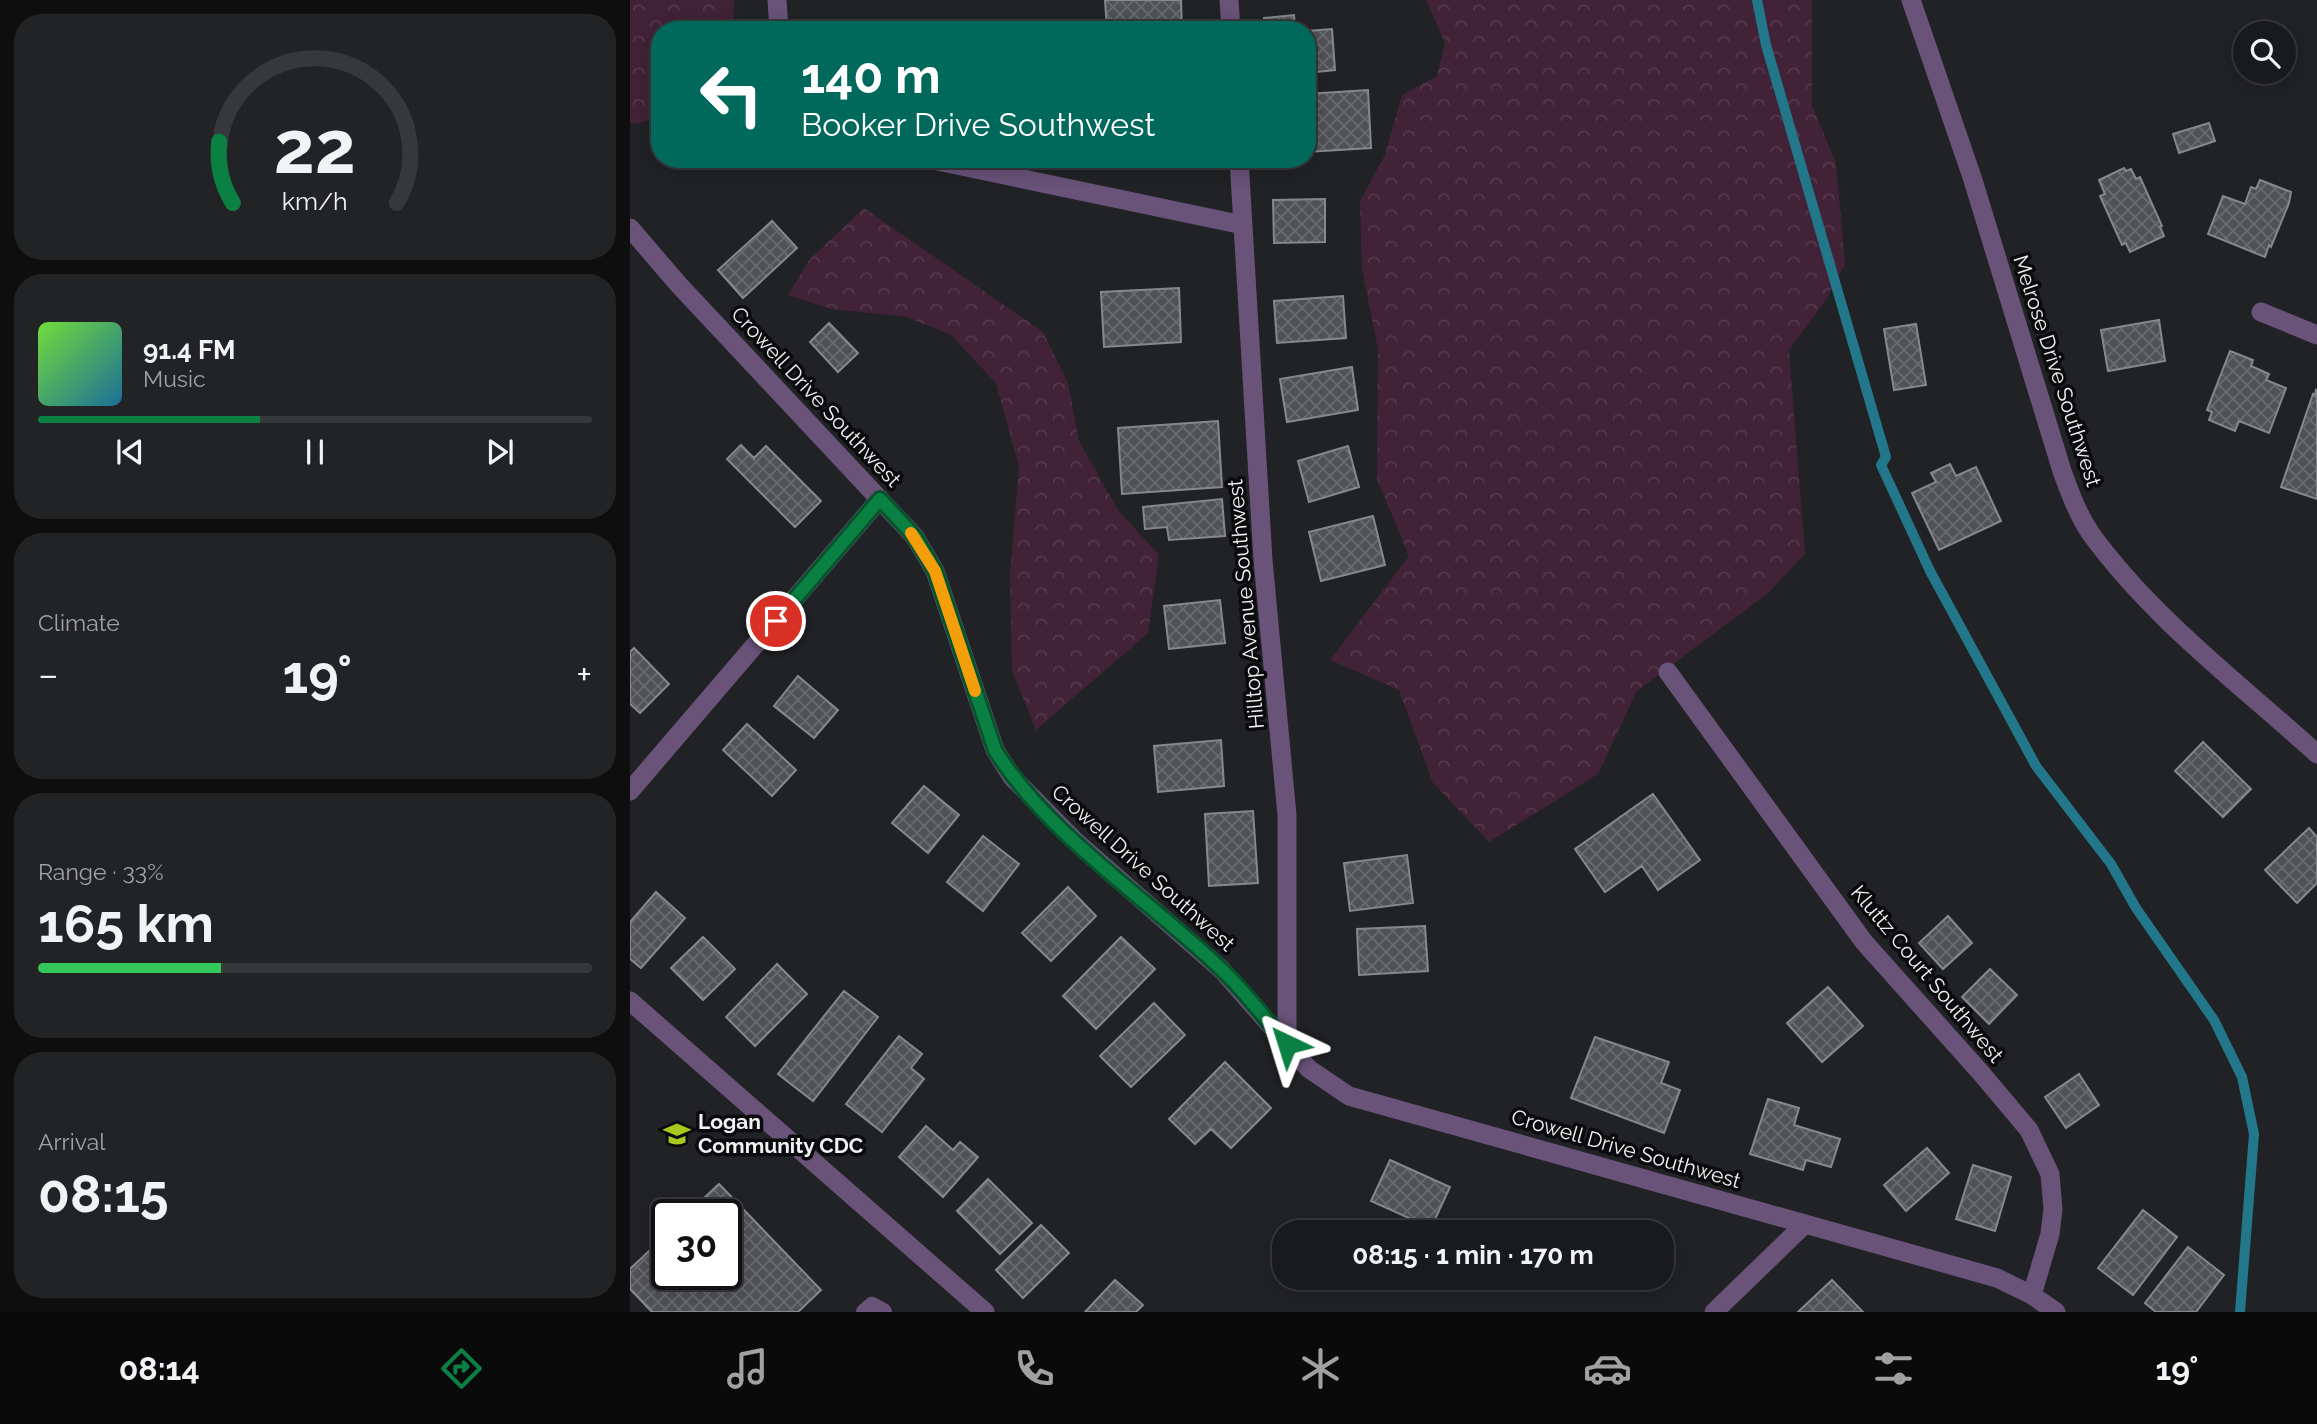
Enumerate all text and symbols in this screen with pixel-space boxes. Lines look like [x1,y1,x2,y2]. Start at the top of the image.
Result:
map controls [2233,21,2296,84]
button: search [2233,21,2296,84]
text: 140 m [801,47,941,104]
icon: left [686,49,777,140]
text: 22 [274,105,356,190]
text: Booker Drive Southwest [801,106,1155,143]
text: km/h [282,186,348,216]
street label: Melrose Drive Southwest [2008,252,2107,490]
street label: Crowell Drive Southwest [726,301,906,492]
text: 91.4 FM [143,335,236,365]
text: Music [143,365,206,392]
icon: previous [111,433,149,471]
icon: pause [296,433,334,471]
icon: next [481,433,519,471]
street label: Hilltop Avenue Southwest [1222,478,1269,730]
pin [746,591,806,651]
icon: arrive [757,602,795,640]
text: Climate [38,609,120,636]
text: 19° [283,644,352,705]
text: − [38,652,58,697]
text: + [576,652,592,697]
street label: Crowell Drive Southwest [1047,779,1240,956]
text: Range · 33% [38,858,164,885]
street label: Kluttz Court Southwest [1846,880,2009,1067]
text: 165 km [38,893,214,954]
position arrow [1250,1007,1324,1081]
street label: Crowell Drive Southwest [1509,1104,1744,1193]
place label: Logan Community CDC [698,1109,863,1158]
school or university icon: Logan Community CDC [662,1119,692,1149]
text: Arrival [38,1128,105,1155]
text: 08:15 [38,1163,169,1224]
speed limit sign: 30 [651,1199,742,1290]
text: 08:15 · 1 min · 170 m [1352,1240,1594,1270]
icon: directions [437,1344,486,1393]
icon: music [723,1344,772,1393]
icon: phone [1010,1344,1059,1393]
icon: climate [1296,1344,1345,1393]
icon: car [1583,1344,1632,1393]
icon: filters [1869,1344,1918,1393]
text: 08:14 [119,1350,200,1387]
text: 19° [2155,1350,2198,1387]

